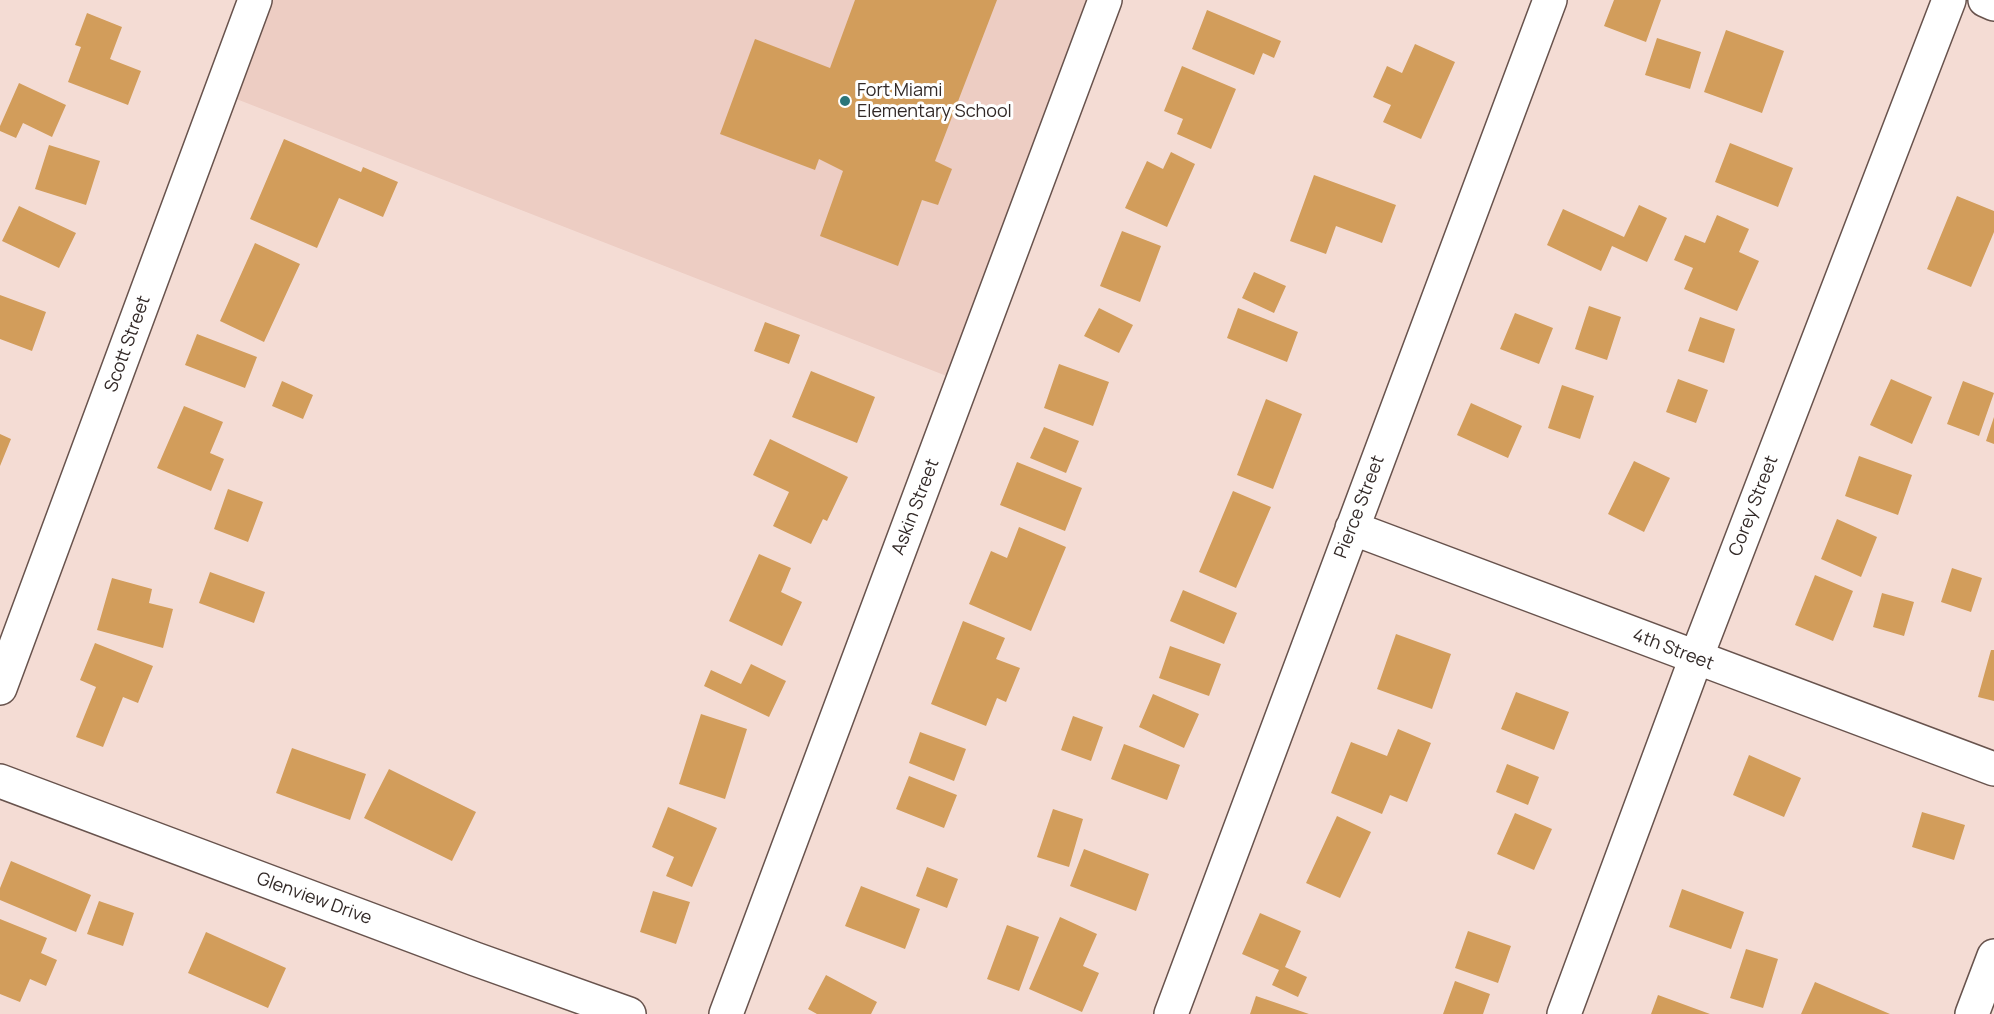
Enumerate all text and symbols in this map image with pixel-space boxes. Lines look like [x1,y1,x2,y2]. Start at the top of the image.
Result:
place label: Fort Miami Elementary School [857,80,1012,122]
marker: Fort Miami Elementary School [838,94,852,108]
street label: Scott Street [101,293,155,395]
street label: Pierce Street [1330,452,1390,562]
street label: Corey Street [1725,453,1783,559]
street label: Askin Street [888,456,944,558]
street label: 4th Street [1629,625,1717,675]
street label: Glenview Drive [254,868,374,930]

